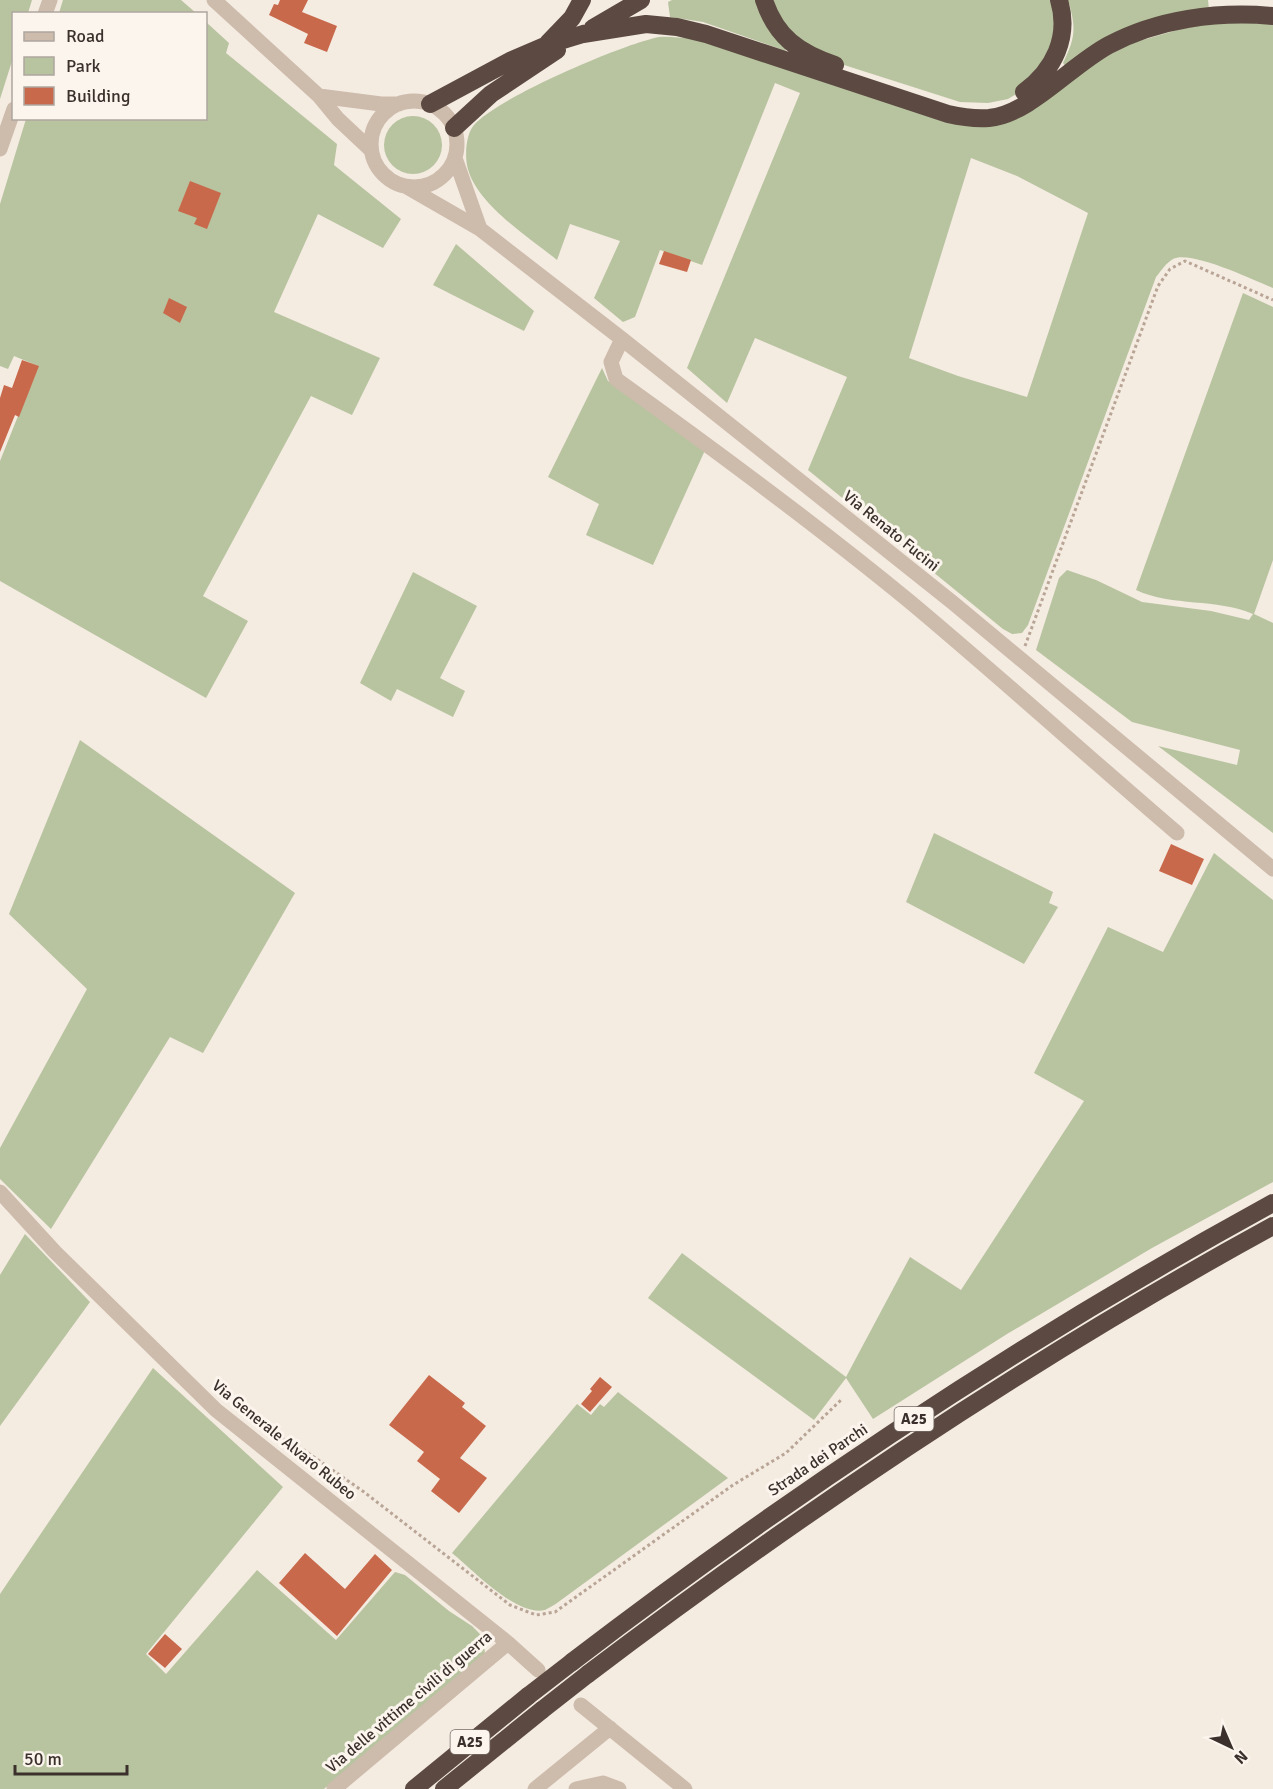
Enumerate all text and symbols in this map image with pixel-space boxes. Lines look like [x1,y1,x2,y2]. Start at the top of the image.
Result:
legend [12,12,207,120]
text: Road [66,25,105,47]
text: Park [66,55,101,77]
text: Building [66,85,130,107]
street label: Via Renato Fucini [839,486,943,576]
street label: Via Generale Alvaro Rubeo [208,1376,360,1504]
road number: A25 [894,1407,934,1431]
street label: Strada dei Parchi [764,1419,872,1501]
street label: Via delle vittime civili di guerra [322,1627,496,1777]
north arrow [1201,1717,1261,1777]
road number: A25 [450,1730,490,1754]
scale bar [15,1738,128,1776]
text: N [1230,1746,1252,1768]
text: 50 m [24,1748,62,1770]

